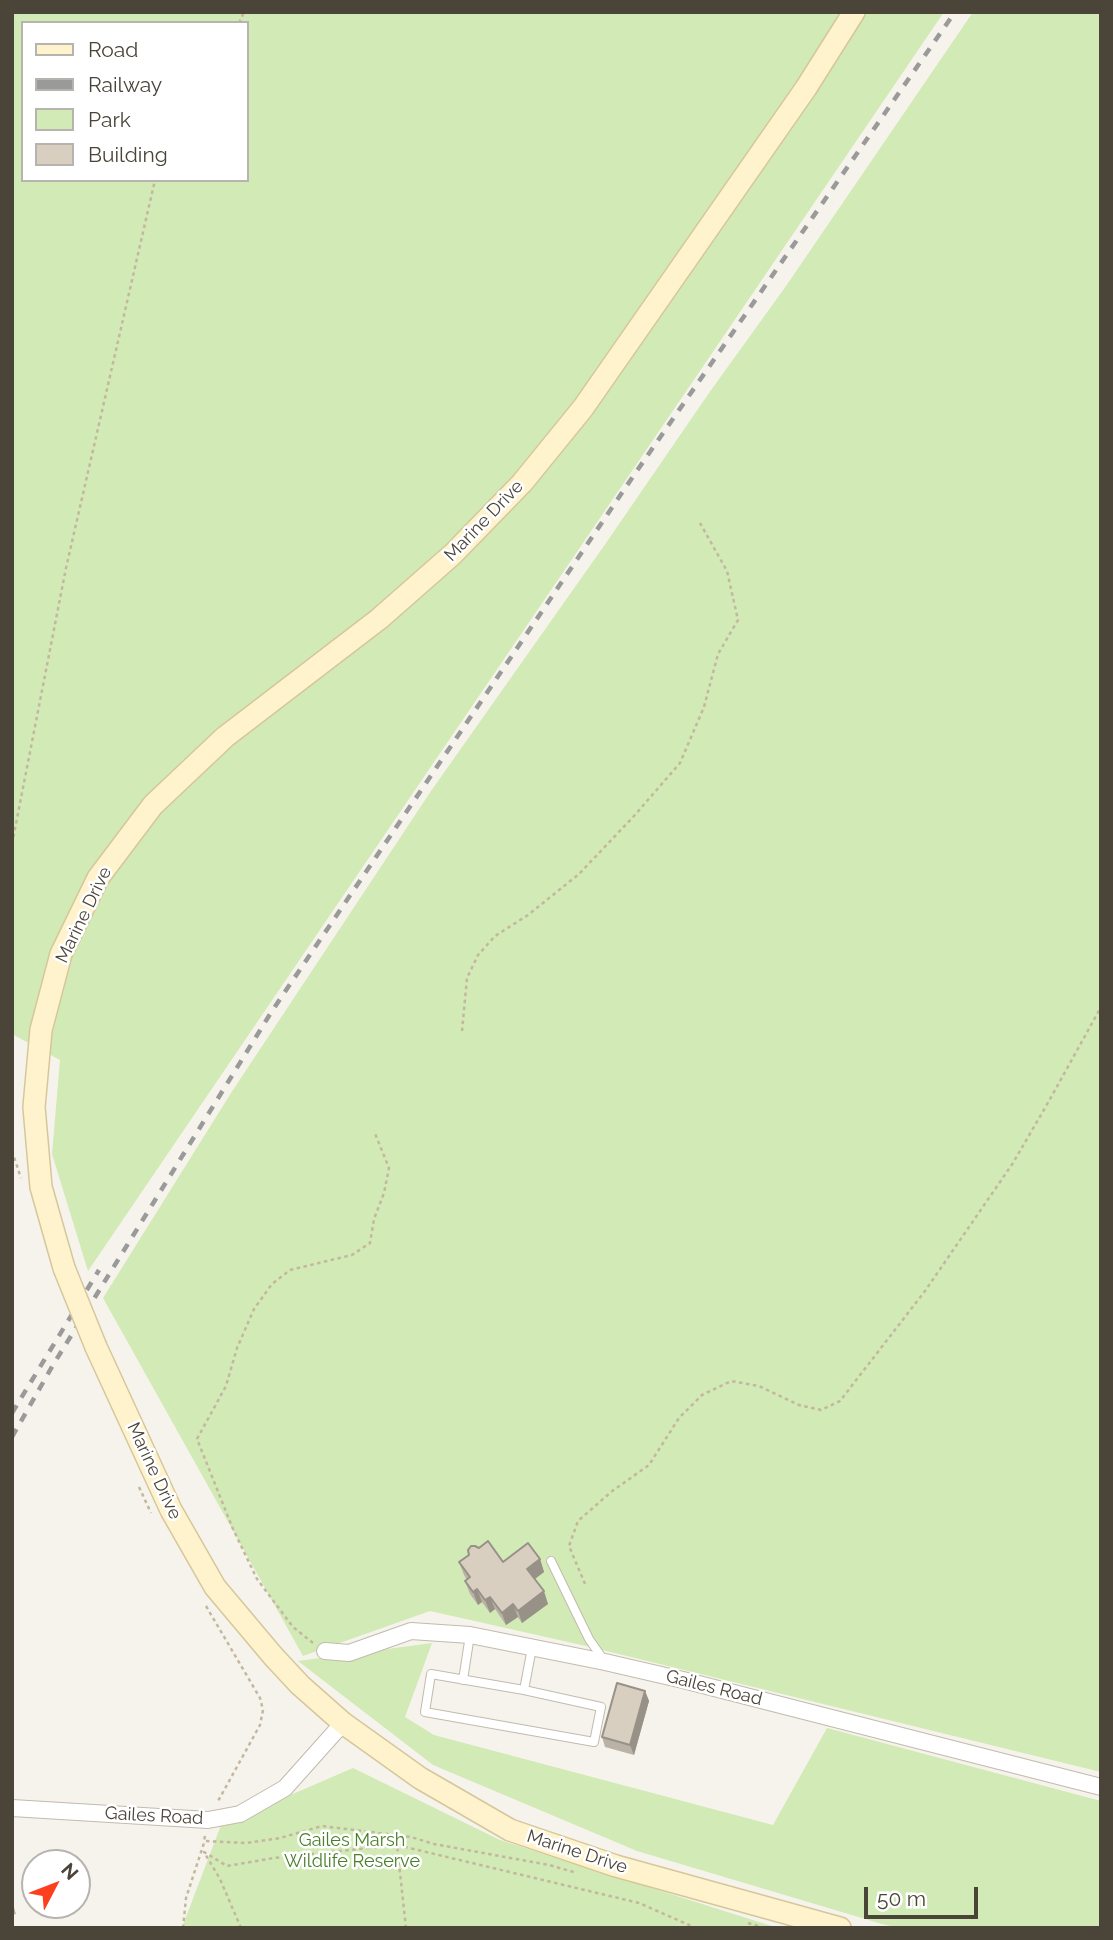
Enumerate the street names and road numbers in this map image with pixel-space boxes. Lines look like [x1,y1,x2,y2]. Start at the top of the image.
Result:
street label: Marine Drive [440,476,528,566]
street label: Marine Drive [51,863,117,967]
street label: Marine Drive [122,1419,186,1523]
street label: Gailes Road [664,1666,764,1710]
street label: Gailes Road [104,1803,204,1829]
street label: Marine Drive [524,1826,630,1878]

